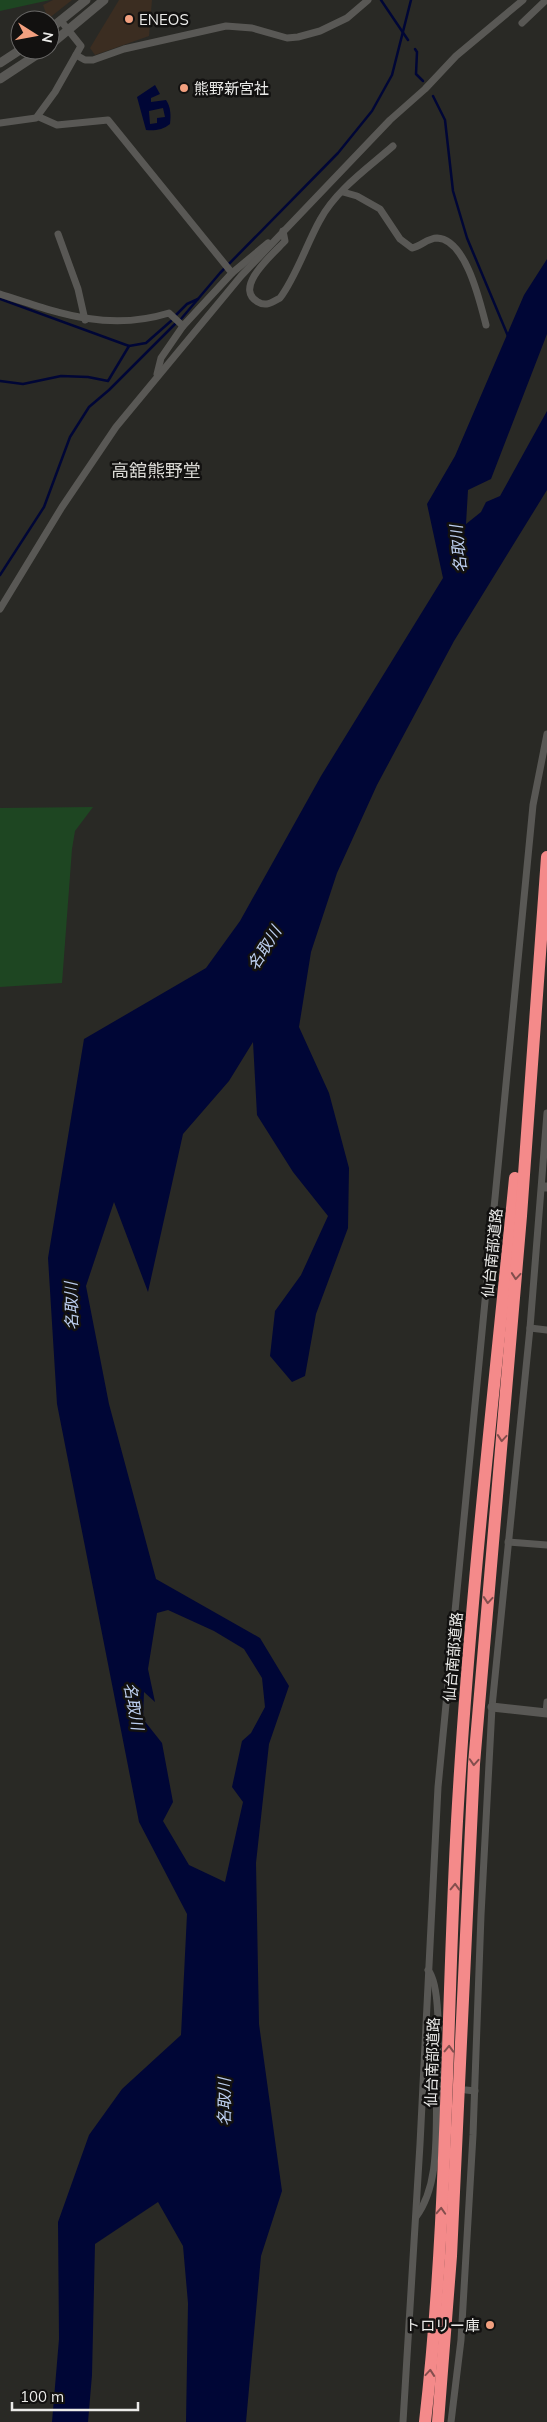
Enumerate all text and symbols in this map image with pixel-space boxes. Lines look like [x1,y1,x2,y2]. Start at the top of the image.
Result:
north arrow [10,10,60,60]
place label: ENEOS [139,10,189,29]
marker: ENEOS [123,13,135,25]
text: N [38,31,58,44]
place label: 熊野新宮社 [194,79,269,98]
marker: 熊野新宮社 [178,82,190,94]
district label: 高舘熊野堂 [111,459,201,482]
water label: 名取川 [445,522,470,574]
water label: 名取川 [243,921,286,974]
street label: 仙台南部道路 [478,1207,506,1299]
one-way arrow [510,1273,521,1281]
water label: 名取川 [61,1280,81,1330]
one-way arrow [497,1435,508,1443]
one-way arrow [483,1597,494,1605]
street label: 仙台南部道路 [440,1611,466,1703]
water label: 名取川 [120,1681,148,1733]
one-way arrow [469,1758,480,1766]
one-way arrow [449,1882,460,1890]
street label: 仙台南部道路 [421,2017,443,2107]
one-way arrow [444,2045,454,2052]
water label: 名取川 [214,2076,234,2126]
one-way arrow [436,2207,447,2215]
place label: トロリー庫 [405,2316,480,2335]
marker: トロリー庫 [484,2319,496,2331]
one-way arrow [424,2369,435,2377]
scale bar [12,2380,139,2412]
text: 100 m [20,2387,64,2406]

